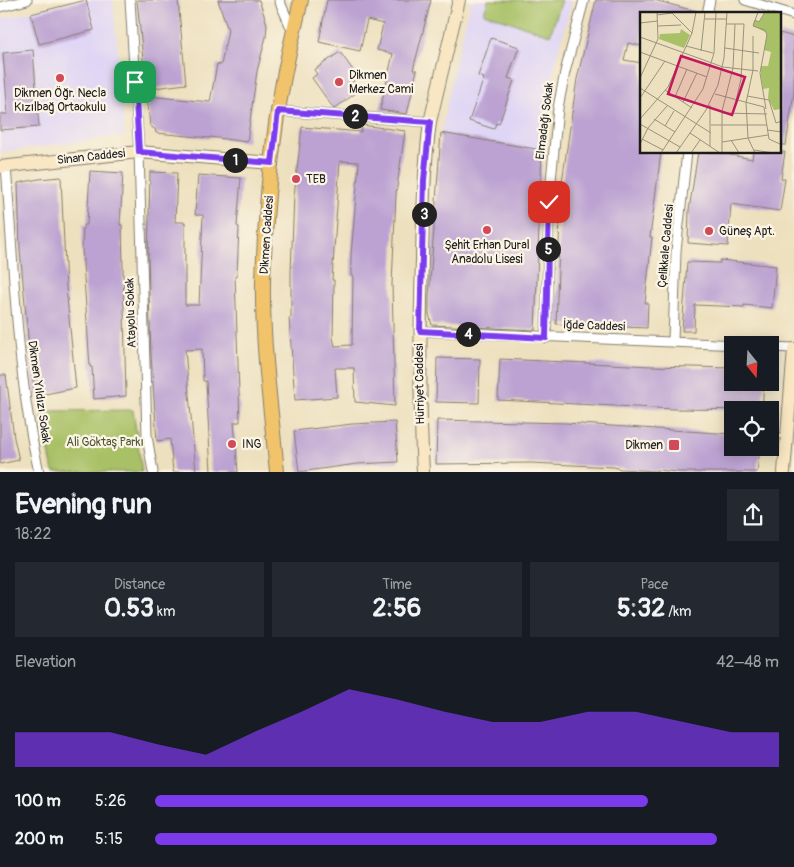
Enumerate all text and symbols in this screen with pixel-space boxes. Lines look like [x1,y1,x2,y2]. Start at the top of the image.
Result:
inset map [640,12,782,154]
pin [114,61,156,103]
icon: arrive [121,68,149,96]
place label: Dikmen Merkez Cami [349,68,413,97]
marker: Dikmen Öğr. Necla Kızılbağ Ortaokulu [54,72,66,84]
marker: Dikmen Merkez Cami [333,76,345,88]
street label: Elmadağı Sokak [533,81,557,161]
place label: Dikmen Öğr. Necla Kızılbağ Ortaokulu [14,85,106,115]
pin: 2 [342,104,368,128]
text: 2 [352,108,359,125]
street label: Sinan Caddesi [56,146,126,168]
pin: 1 [222,148,248,172]
text: 1 [233,152,238,169]
place label: TEB [306,172,326,187]
marker: TEB [290,173,302,185]
pin [528,181,570,223]
icon: check [535,188,563,216]
street label: Dikmen Caddesi [257,195,277,275]
pin: 3 [412,202,436,226]
street label: Çelikkale Caddesi [655,204,677,288]
text: 3 [421,206,428,223]
marker: Şehit Erhan Dural Anadolu Lisesi [481,224,493,236]
place label: Güneş Apt. [719,224,775,239]
marker: Güneş Apt. [703,225,715,237]
pin: 5 [536,236,560,262]
place label: Şehit Erhan Dural Anadolu Lisesi [444,238,530,267]
text: 5 [545,241,552,258]
street label: Atayolu Sokak [122,278,140,348]
street label: İğde Caddesi [563,316,626,335]
pin: 4 [456,322,480,346]
text: 4 [464,326,473,343]
north arrow [724,336,779,391]
map controls [724,336,779,456]
street label: Dikmen Yıldızı Sokak [24,340,54,444]
street label: Hürriyet Caddesi [412,343,428,425]
button: locate [724,401,779,456]
park label: Ali Göktaş Parkı [66,435,144,450]
place label: ING [242,437,261,452]
marker: ING [226,438,238,450]
place label: Dikmen [625,438,663,453]
marker: Dikmen [667,438,681,452]
text: Evening run [15,487,152,522]
button: share [727,489,779,541]
text: 18:22 [15,524,51,544]
text: Distance [114,576,165,593]
text: Time [382,576,412,593]
text: Pace [640,576,668,593]
text: 0.53 [104,593,154,624]
text: 2:56 [373,593,421,624]
text: 5:32 [617,593,665,624]
text: km [154,603,175,620]
text: /km [665,603,692,620]
text: Elevation [15,652,76,672]
text: 42–48 m [716,652,779,672]
text: 100 m [15,791,61,811]
text: 5:26 [95,791,126,811]
text: 200 m [15,829,63,849]
text: 5:15 [95,829,123,849]

